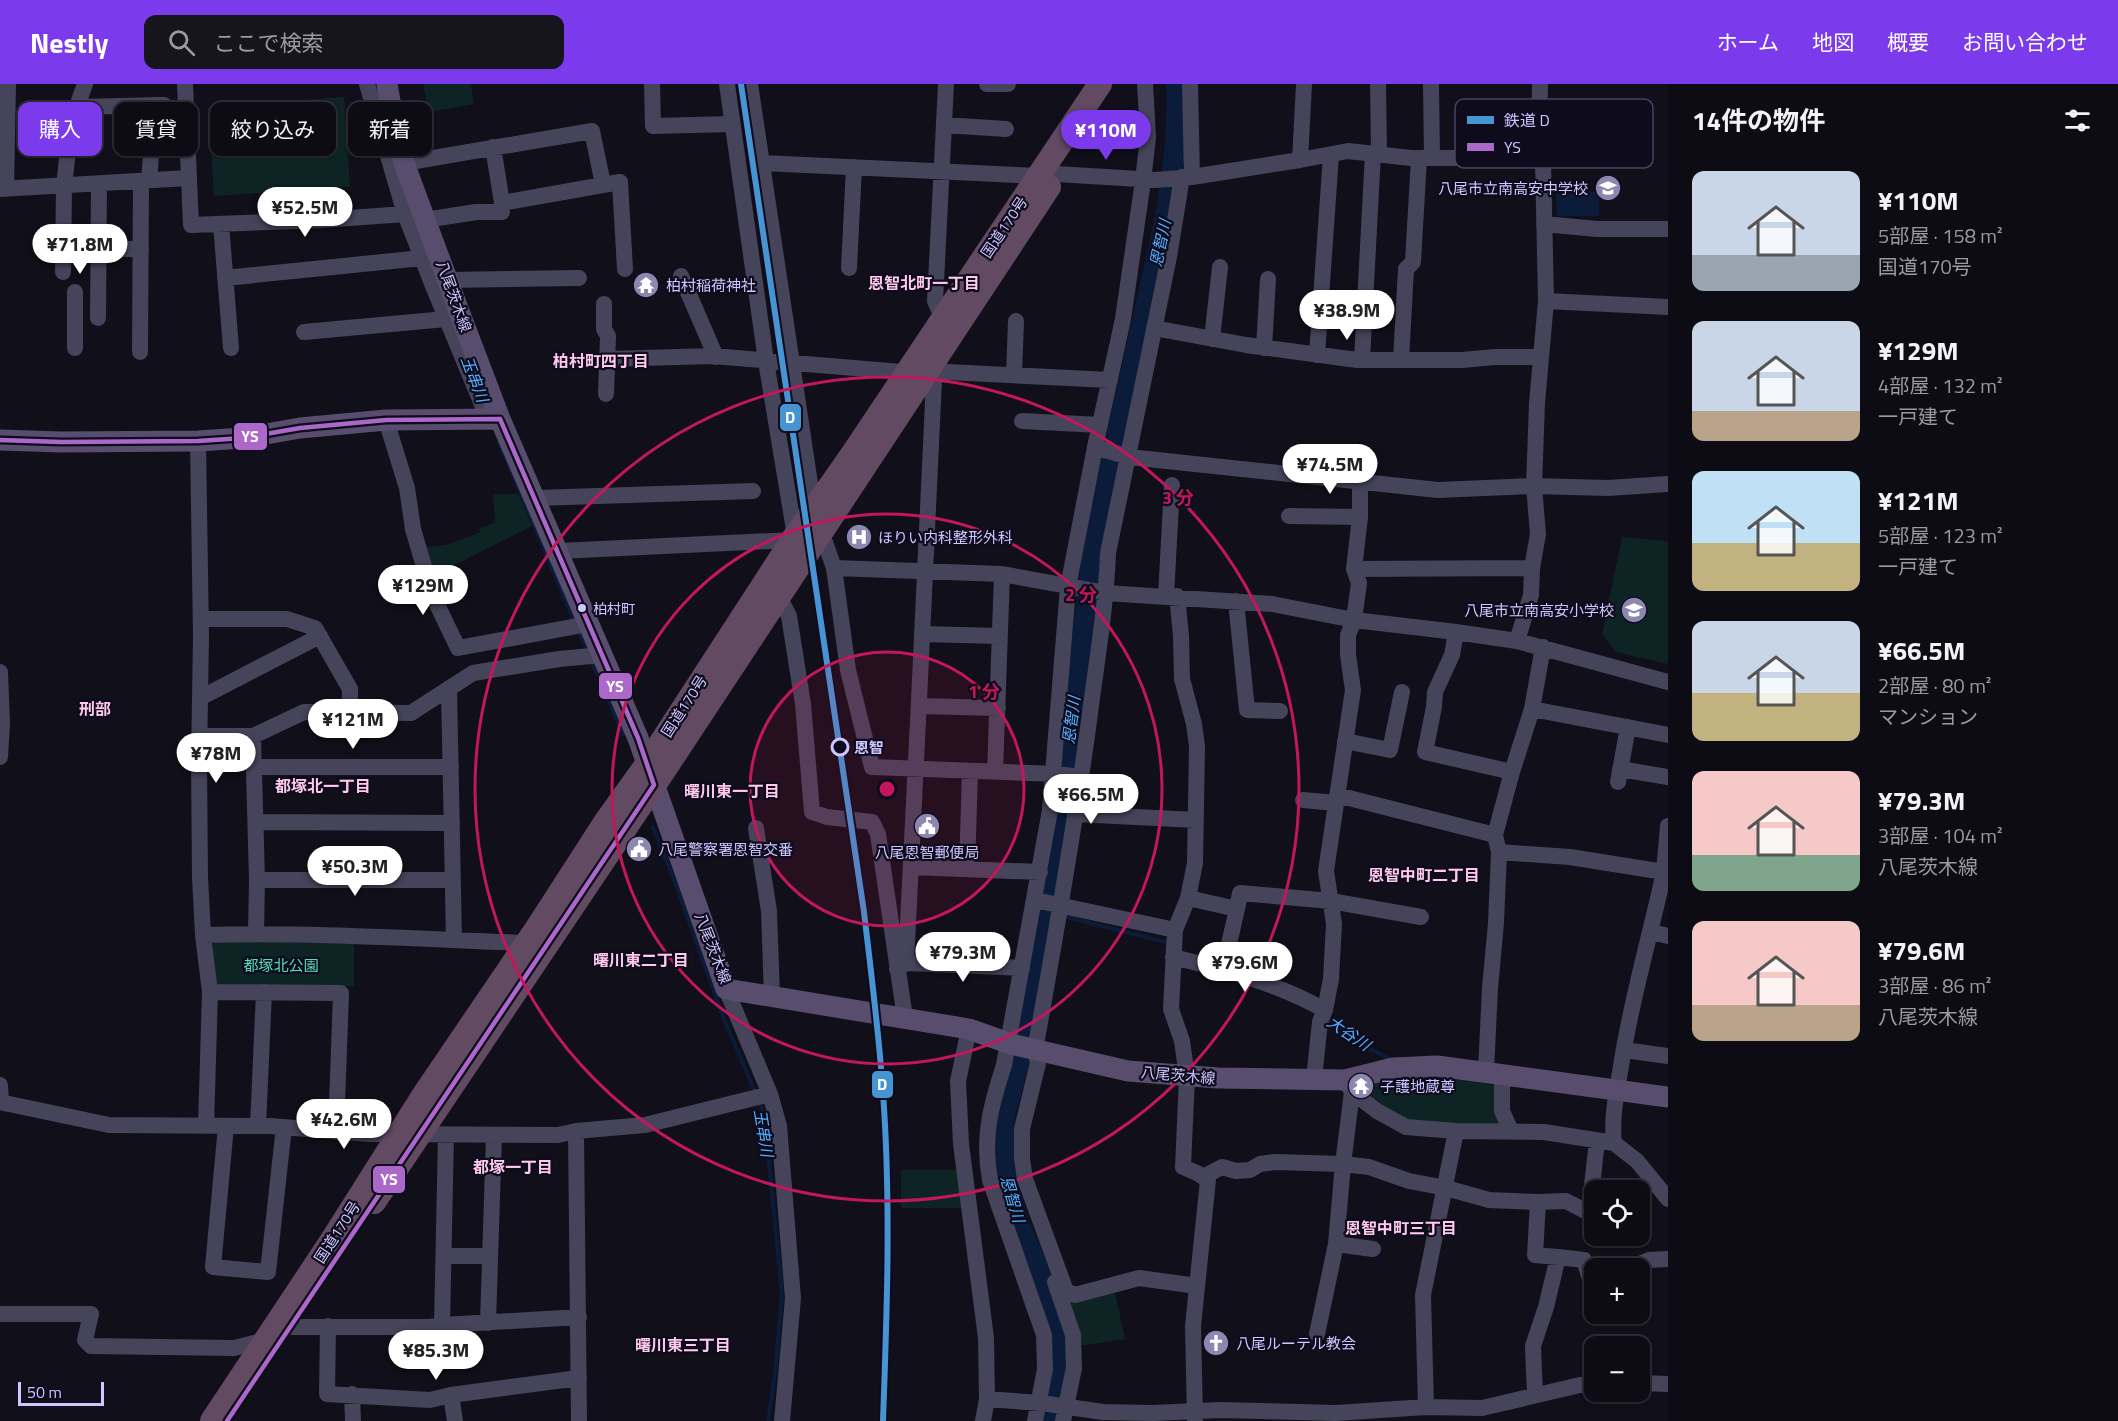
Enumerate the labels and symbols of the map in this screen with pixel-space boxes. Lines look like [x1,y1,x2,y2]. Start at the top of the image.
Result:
legend [1455,99,1653,168]
text: 鉄道 D [1504,108,1550,132]
pin: ¥110M [1064,110,1148,161]
text: YS [1504,135,1521,159]
school or university icon: 八尾市立南高安中学校 [1593,173,1623,203]
place label: 八尾市立南高安中学校 [1438,177,1588,200]
pin: ¥52.5M [256,187,354,238]
street label: 国道170号 [975,191,1033,263]
water label: 恩智川 [1143,215,1177,269]
pin: ¥71.8M [31,224,129,275]
street label: 八尾茨木線 [430,257,478,335]
temple icon: 柏村稲荷神社 [631,270,661,300]
district label: 恩智北町一丁目 [868,271,980,295]
place label: 柏村稲荷神社 [666,274,756,297]
pin: ¥38.9M [1298,290,1396,341]
district label: 柏村町四丁目 [553,349,649,373]
water label: 玉串川 [455,352,496,408]
line badge: D [779,403,802,432]
text: D [785,405,795,429]
line badge: YS [233,422,268,451]
text: YS [241,424,259,448]
pin: ¥74.5M [1281,444,1379,495]
text: 3 分 [1162,484,1194,511]
hospital icon: ほりい内科整形外科 [844,522,874,552]
place label: ほりい内科整形外科 [878,526,1013,549]
pin: ¥129M [381,565,465,616]
text: 2 分 [1065,581,1097,608]
school or university icon: 八尾市立南高安小学校 [1619,595,1649,625]
place label: 柏村町 [593,598,635,619]
place label: 八尾市立南高安小学校 [1464,599,1614,622]
marker: 柏村町 [576,602,588,614]
street label: 国道170号 [655,670,713,742]
line badge: YS [598,672,633,700]
text: YS [606,674,624,698]
text: 1 分 [968,678,1000,705]
water label: 恩智川 [1056,693,1086,745]
district label: 刑部 [79,697,111,721]
pin: ¥121M [311,699,395,750]
pin: ¥78M [180,733,252,784]
place label: 恩智 [854,736,884,759]
marker: 恩智 [831,738,849,756]
district label: 都塚北一丁目 [275,774,371,798]
pin: ¥66.5M [1042,774,1140,825]
district label: 曙川東一丁目 [684,779,780,803]
centre of rings [877,779,897,799]
public building icon: 八尾恩智郵便局 [912,811,942,841]
public building icon: 八尾警察署恩智交番 [624,834,654,864]
place label: 八尾警察署恩智交番 [658,838,793,861]
place label: 八尾恩智郵便局 [874,841,980,864]
pin: ¥50.3M [306,846,404,897]
district label: 恩智中町二丁目 [1368,863,1480,887]
street label: 八尾茨木線 [689,909,737,987]
pin: ¥79.3M [914,932,1012,983]
pin: ¥79.6M [1196,942,1294,993]
district label: 曙川東二丁目 [593,948,689,972]
park label: 都塚北公園 [243,954,319,977]
water label: 大谷川 [1322,1010,1377,1057]
street label: 八尾茨木線 [1140,1060,1216,1090]
line badge: D [871,1070,894,1099]
temple icon: 子護地蔵尊 [1346,1071,1376,1101]
text: D [877,1072,887,1096]
place label: 子護地蔵尊 [1380,1075,1455,1098]
pin: ¥42.6M [295,1099,393,1150]
water label: 玉串川 [748,1107,780,1161]
district label: 都塚一丁目 [473,1155,553,1179]
line badge: YS [372,1165,406,1194]
text: YS [380,1167,398,1191]
water label: 恩智川 [995,1173,1032,1227]
street label: 国道170号 [308,1196,366,1268]
district label: 恩智中町三丁目 [1345,1216,1457,1240]
church icon: 八尾ルーテル教会 [1201,1328,1231,1358]
pin: ¥85.3M [387,1330,485,1381]
place label: 八尾ルーテル教会 [1236,1332,1356,1355]
district label: 曙川東三丁目 [635,1333,731,1357]
scale bar [18,1379,104,1406]

